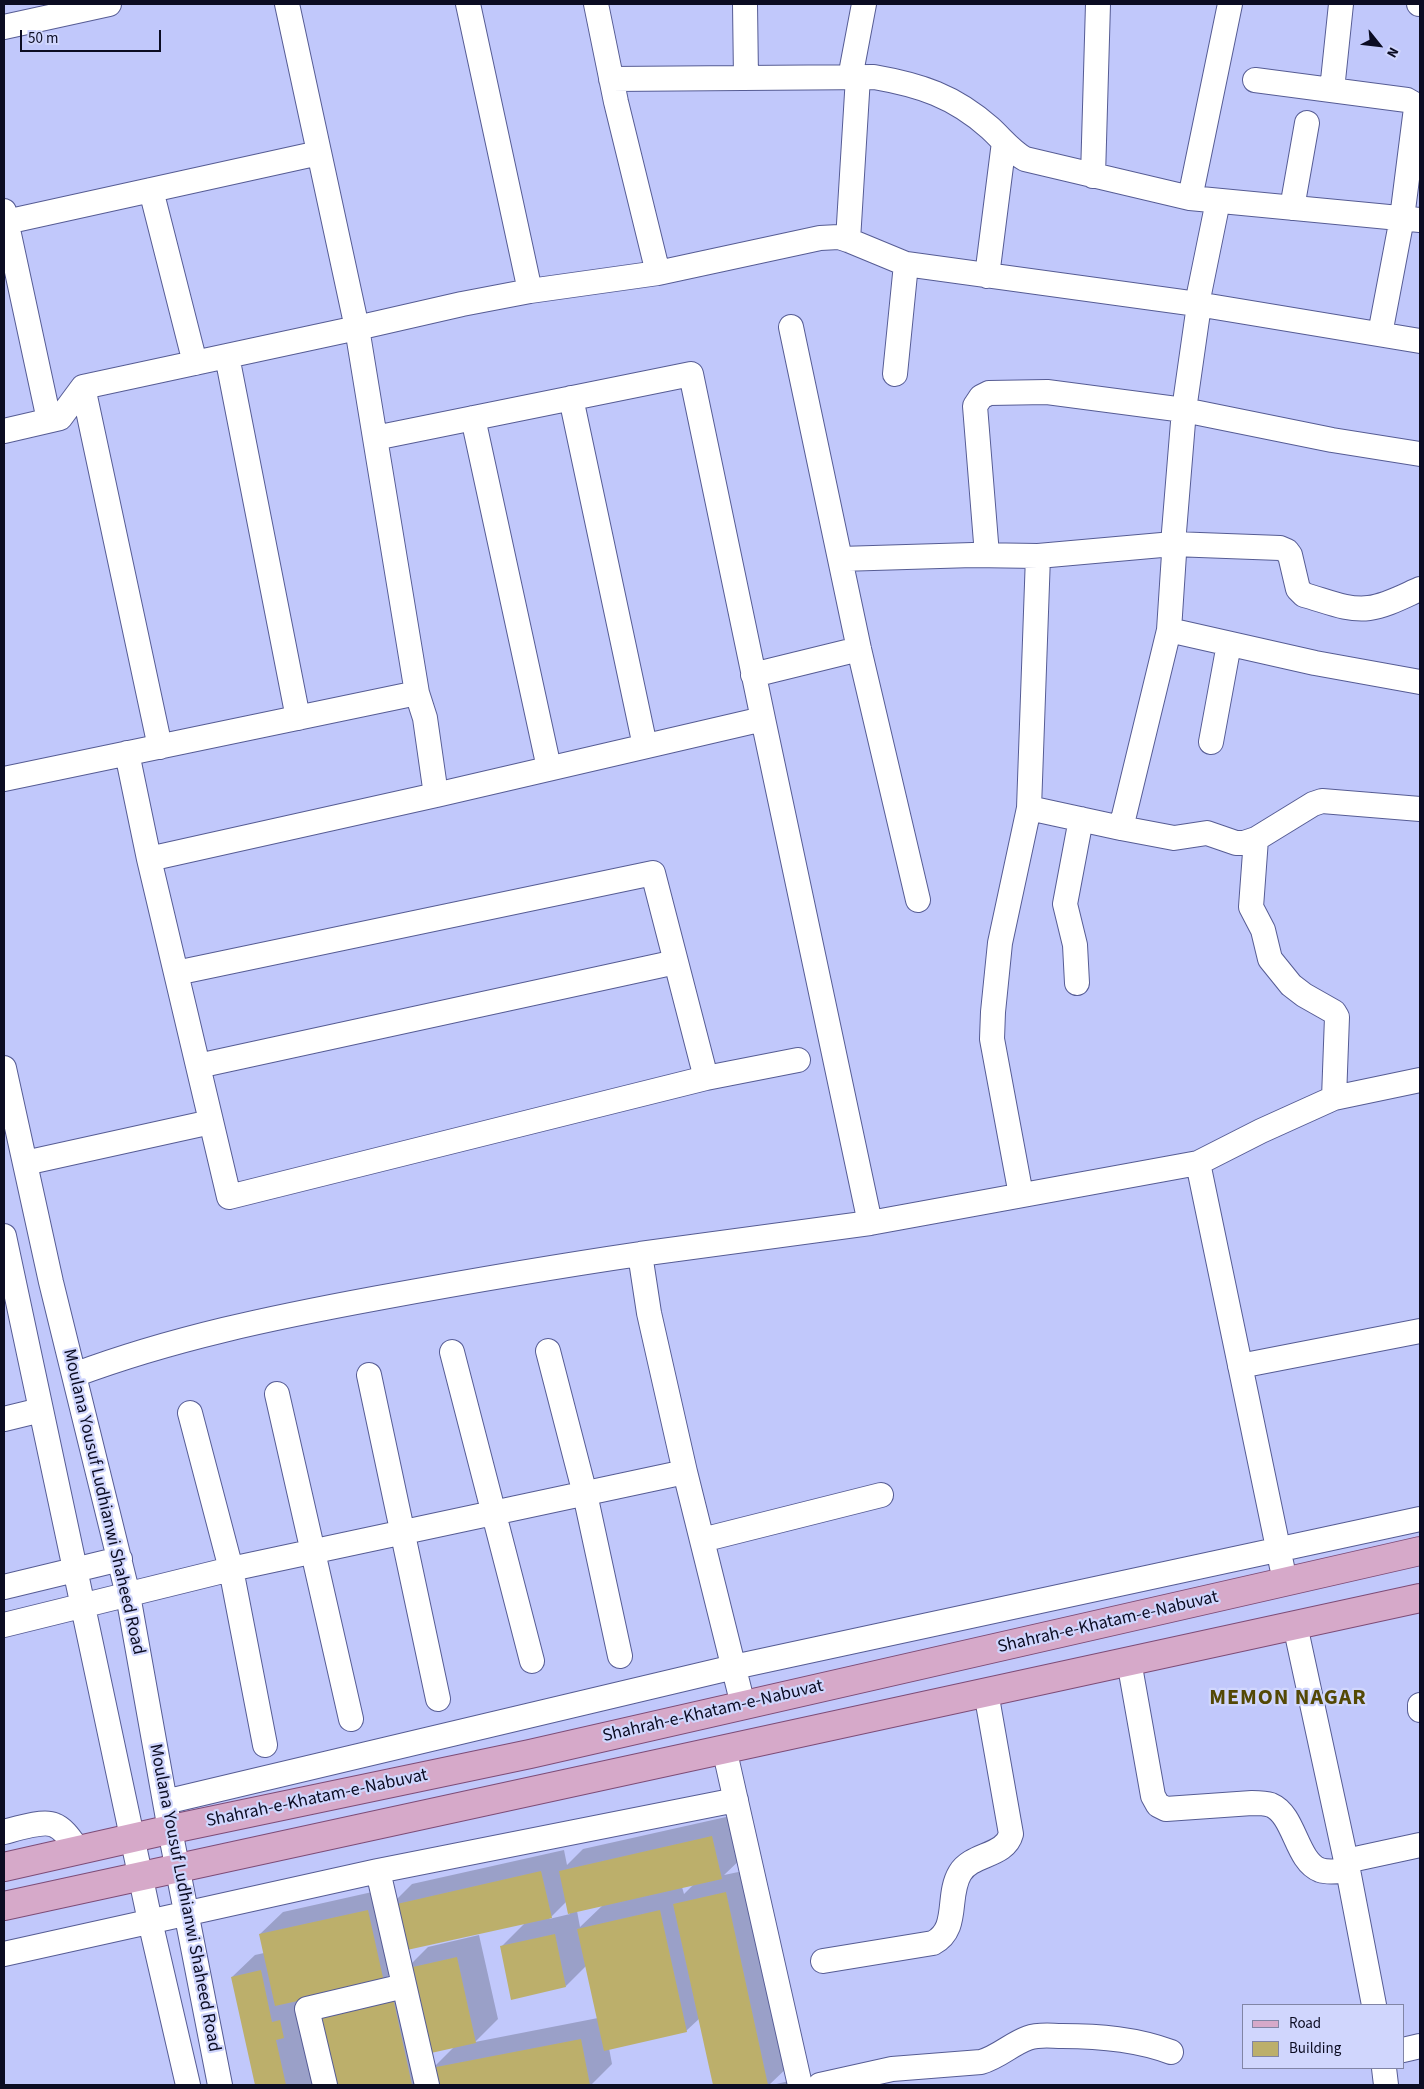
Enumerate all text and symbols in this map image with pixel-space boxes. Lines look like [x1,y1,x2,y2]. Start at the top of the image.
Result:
scale bar [22,20,164,52]
north arrow [1354,20,1404,70]
text: 50 m [28,28,58,49]
text: N [1381,43,1403,61]
street label: Moulana Yousuf Ludhianwi Shaheed Road [57,1347,149,1657]
street label: Shahrah-e-Khatam-e-Nabuvat [996,1587,1220,1659]
street label: Shahrah-e-Khatam-e-Nabuvat [601,1676,825,1748]
district label: MEMON NAGAR [1208,1686,1368,1712]
street label: Moulana Yousuf Ludhianwi Shaheed Road [144,1742,224,2054]
street label: Shahrah-e-Khatam-e-Nabuvat [204,1765,430,1833]
legend [1242,2004,1404,2069]
text: Road [1289,2013,1321,2034]
text: Building [1289,2038,1341,2059]

